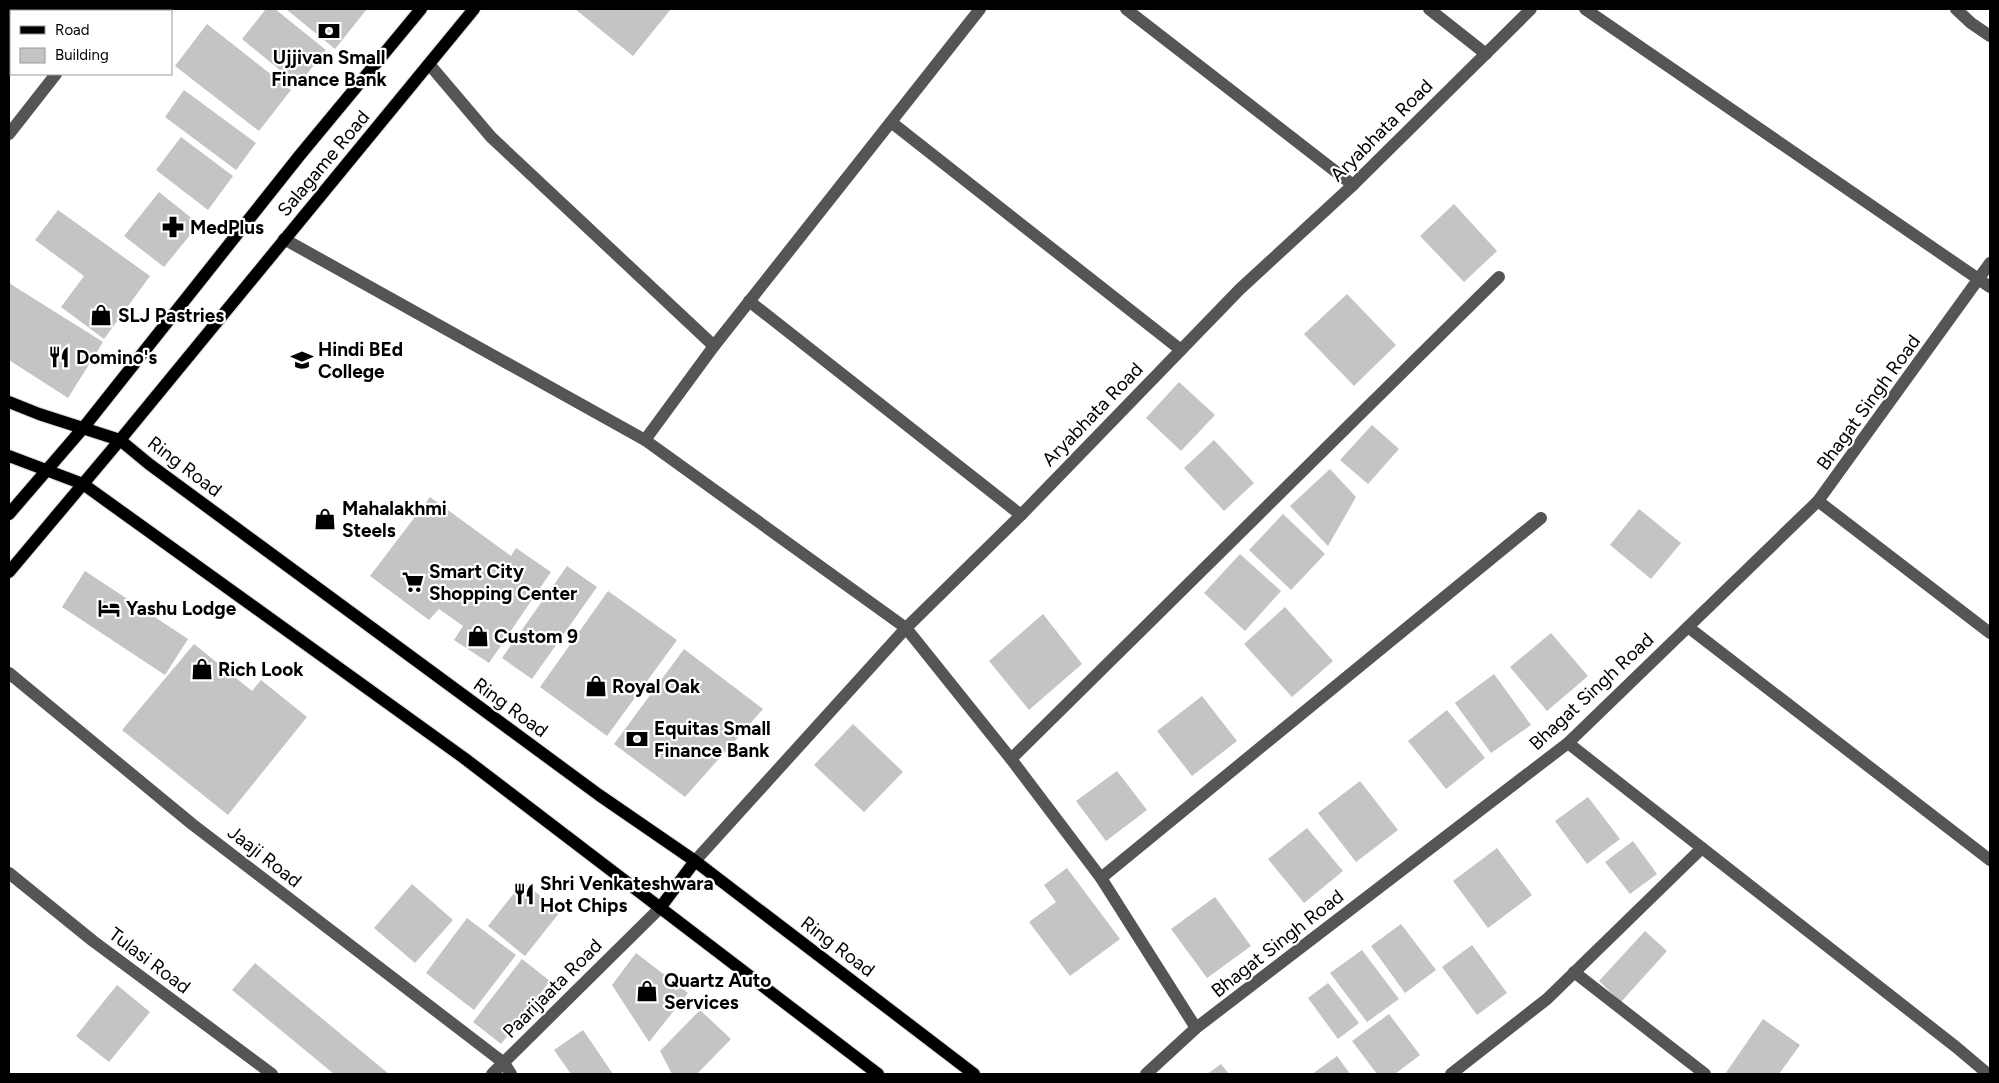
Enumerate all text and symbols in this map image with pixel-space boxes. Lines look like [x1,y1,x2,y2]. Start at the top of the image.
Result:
legend [10,10,172,75]
bank icon: Ujjivan Small Finance Bank [316,18,342,44]
text: Road [55,21,90,39]
text: Building [55,46,109,64]
place label: Ujjivan Small Finance Bank [271,46,387,91]
street label: Aryabhata Road [1325,74,1437,186]
street label: Salagame Road [272,106,374,221]
pharmacy icon: MedPlus [160,214,186,240]
place label: MedPlus [190,216,264,239]
shop icon: SLJ Pastries [88,302,114,328]
place label: SLJ Pastries [118,304,224,327]
street label: Bhagat Singh Road [1812,330,1925,474]
place label: Hindi BEd College [318,338,403,383]
restaurant icon: Domino's [46,344,72,370]
place label: Domino's [76,346,157,369]
school or university icon: Hindi BEd College [289,347,315,373]
street label: Aryabhata Road [1037,358,1148,471]
street label: Ring Road [143,431,226,502]
place label: Mahalakhmi Steels [342,497,447,542]
shop icon: Mahalakhmi Steels [312,506,338,532]
place label: Smart City Shopping Center [429,560,577,605]
supermarket icon: Smart City Shopping Center [400,569,426,595]
hotel icon: Yashu Lodge [96,595,122,621]
place label: Yashu Lodge [126,597,237,620]
shop icon: Custom 9 [465,623,491,649]
place label: Custom 9 [494,625,578,648]
street label: Bhagat Singh Road [1524,628,1658,755]
shop icon: Rich Look [189,656,215,682]
place label: Rich Look [218,658,304,681]
street label: Ring Road [469,673,552,742]
shop icon: Royal Oak [583,673,609,699]
place label: Royal Oak [612,675,701,698]
place label: Equitas Small Finance Bank [654,717,771,762]
bank icon: Equitas Small Finance Bank [624,726,650,752]
street label: Jaaji Road [223,821,306,892]
place label: Shri Venkateshwara Hot Chips [540,872,714,917]
restaurant icon: Shri Venkateshwara Hot Chips [511,881,537,907]
street label: Bhagat Singh Road [1207,885,1348,1002]
street label: Ring Road [796,911,879,982]
street label: Tulasi Road [105,922,195,998]
street label: Paarijaata Road [498,934,607,1043]
place label: Quartz Auto Services [664,969,771,1014]
shop icon: Quartz Auto Services [634,978,660,1004]

